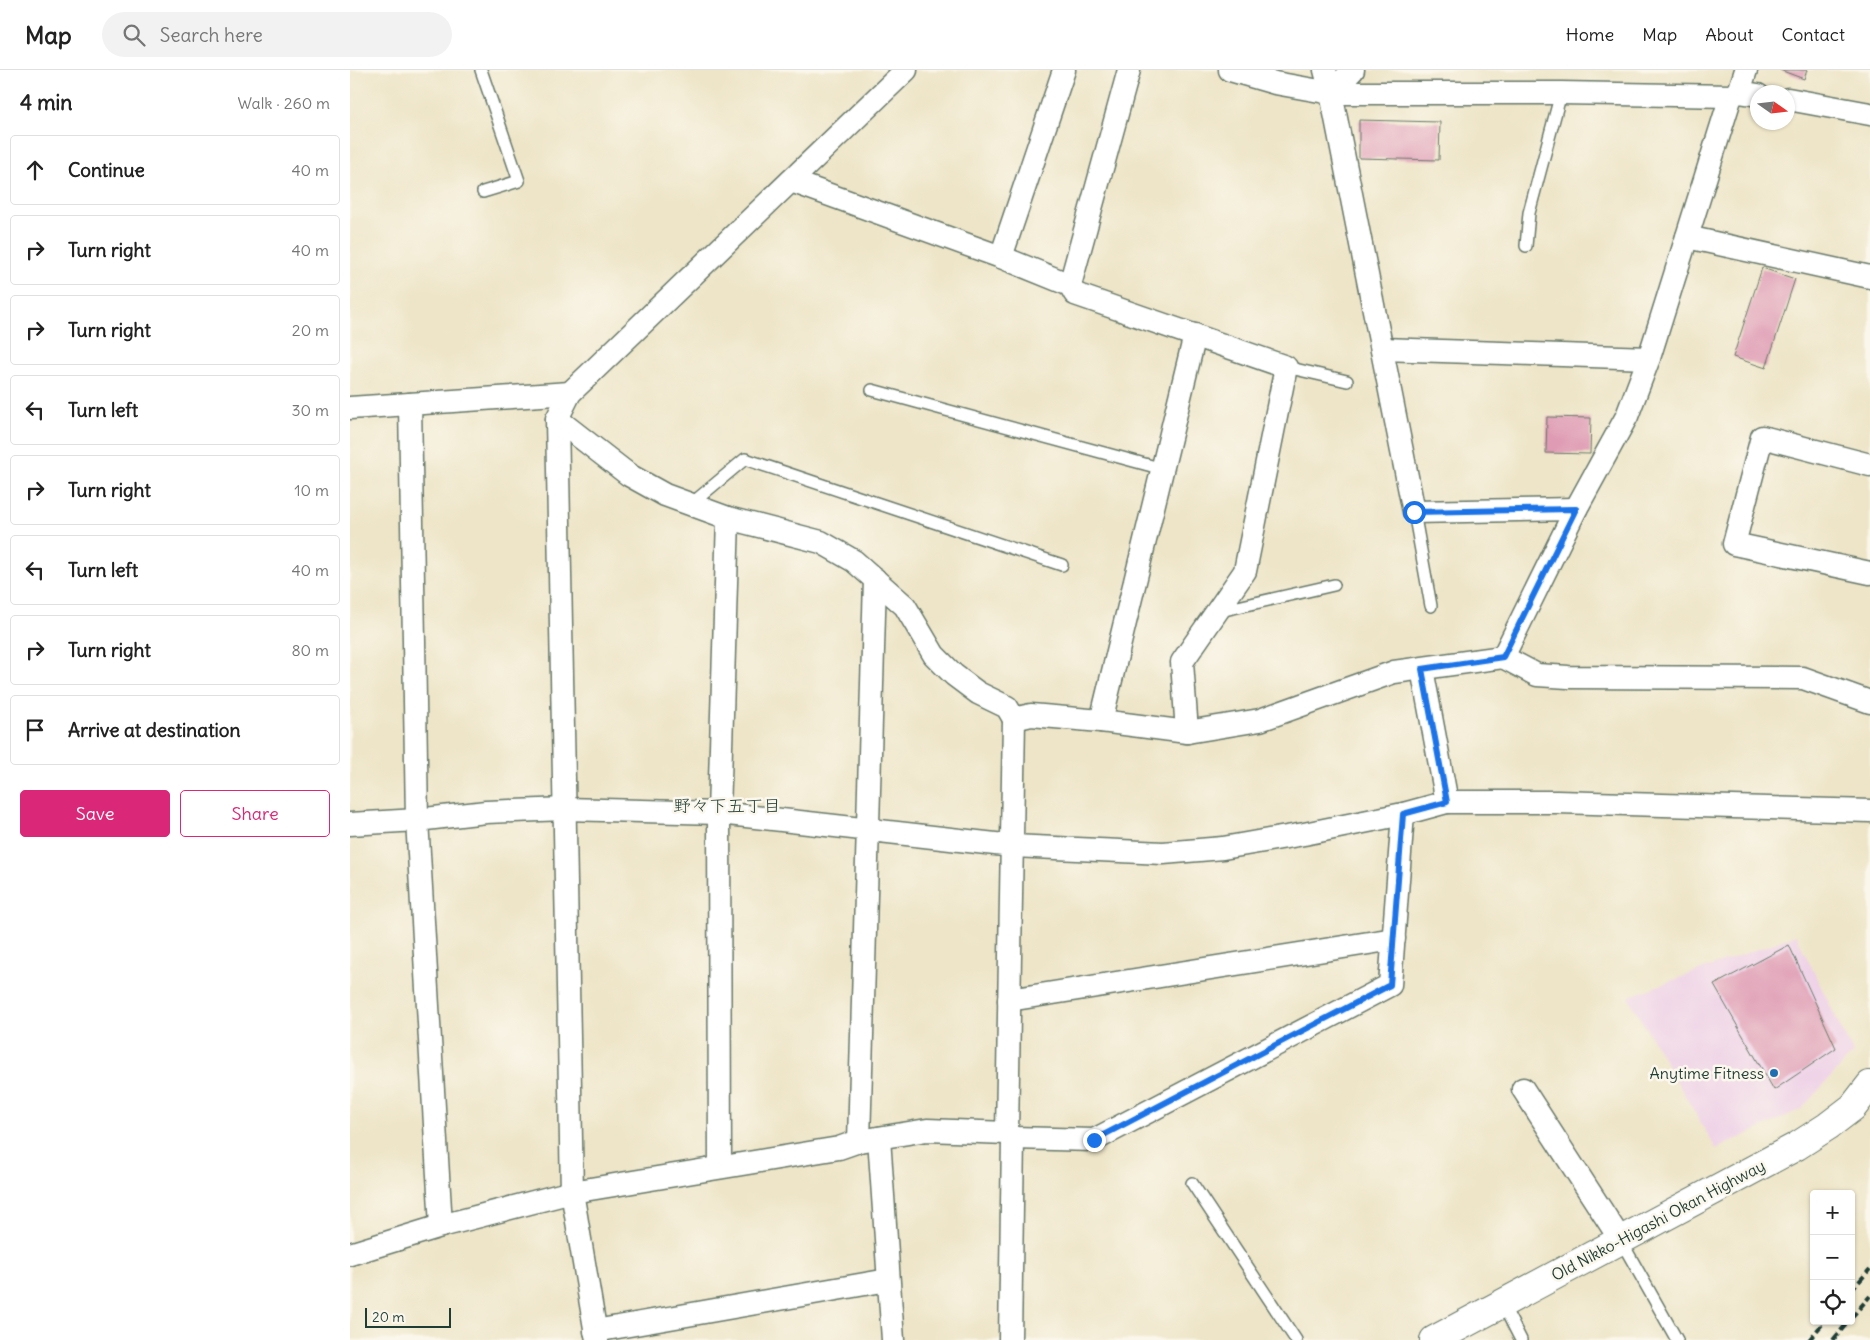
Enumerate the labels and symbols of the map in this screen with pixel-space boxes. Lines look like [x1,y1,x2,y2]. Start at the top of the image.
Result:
north arrow [1750,85,1795,130]
route start [1403,501,1426,524]
district label: 野々下五丁目 [673,794,781,817]
place label: Anytime Fitness [1650,1063,1764,1083]
marker: Anytime Fitness [1768,1067,1780,1079]
route end [1083,1129,1106,1152]
street label: Old Nikko-Higashi Okan Highway [1548,1155,1768,1285]
scale bar [365,1305,451,1328]

